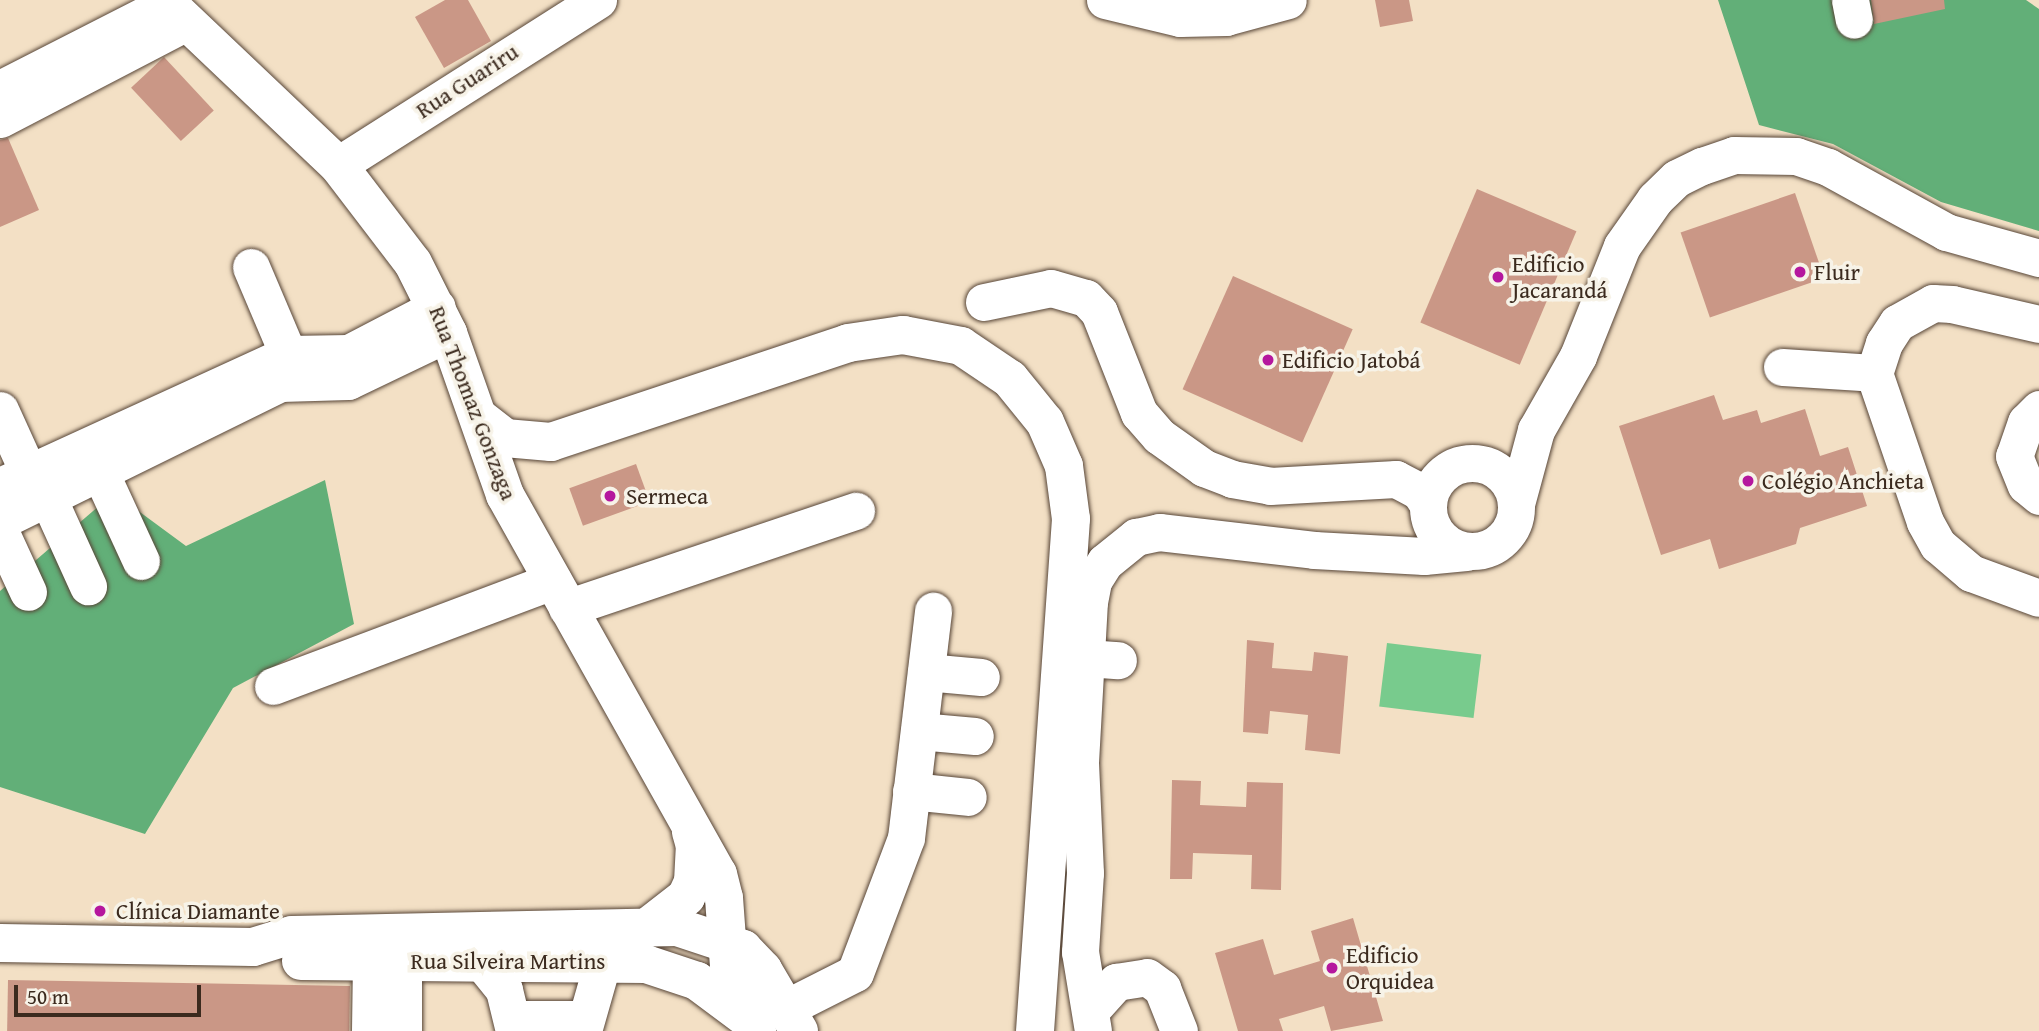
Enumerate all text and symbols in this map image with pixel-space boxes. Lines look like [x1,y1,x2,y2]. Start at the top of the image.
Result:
street label: Rua Guariru [411,38,523,124]
place label: Edificio Jacarandá [1512,250,1607,304]
place label: Fluir [1814,258,1860,286]
marker: Fluir [1792,264,1808,280]
marker: Edificio Jacarandá [1490,269,1506,285]
street label: Rua Thomaz Gonzaga [423,302,523,504]
place label: Edificio Jatobá [1282,346,1420,374]
marker: Edificio Jatobá [1260,352,1276,368]
place label: Colégio Anchieta [1762,467,1924,495]
marker: Colégio Anchieta [1740,473,1756,489]
place label: Sermeca [626,482,708,510]
marker: Sermeca [600,486,620,506]
place label: Clínica Diamante [116,897,280,925]
marker: Clínica Diamante [90,901,110,921]
place label: Edificio Orquidea [1346,941,1434,995]
street label: Rua Silveira Martins [411,947,605,975]
marker: Edificio Orquidea [1324,960,1340,976]
scale bar [18,972,205,1016]
text: 50 m [27,981,69,1012]

